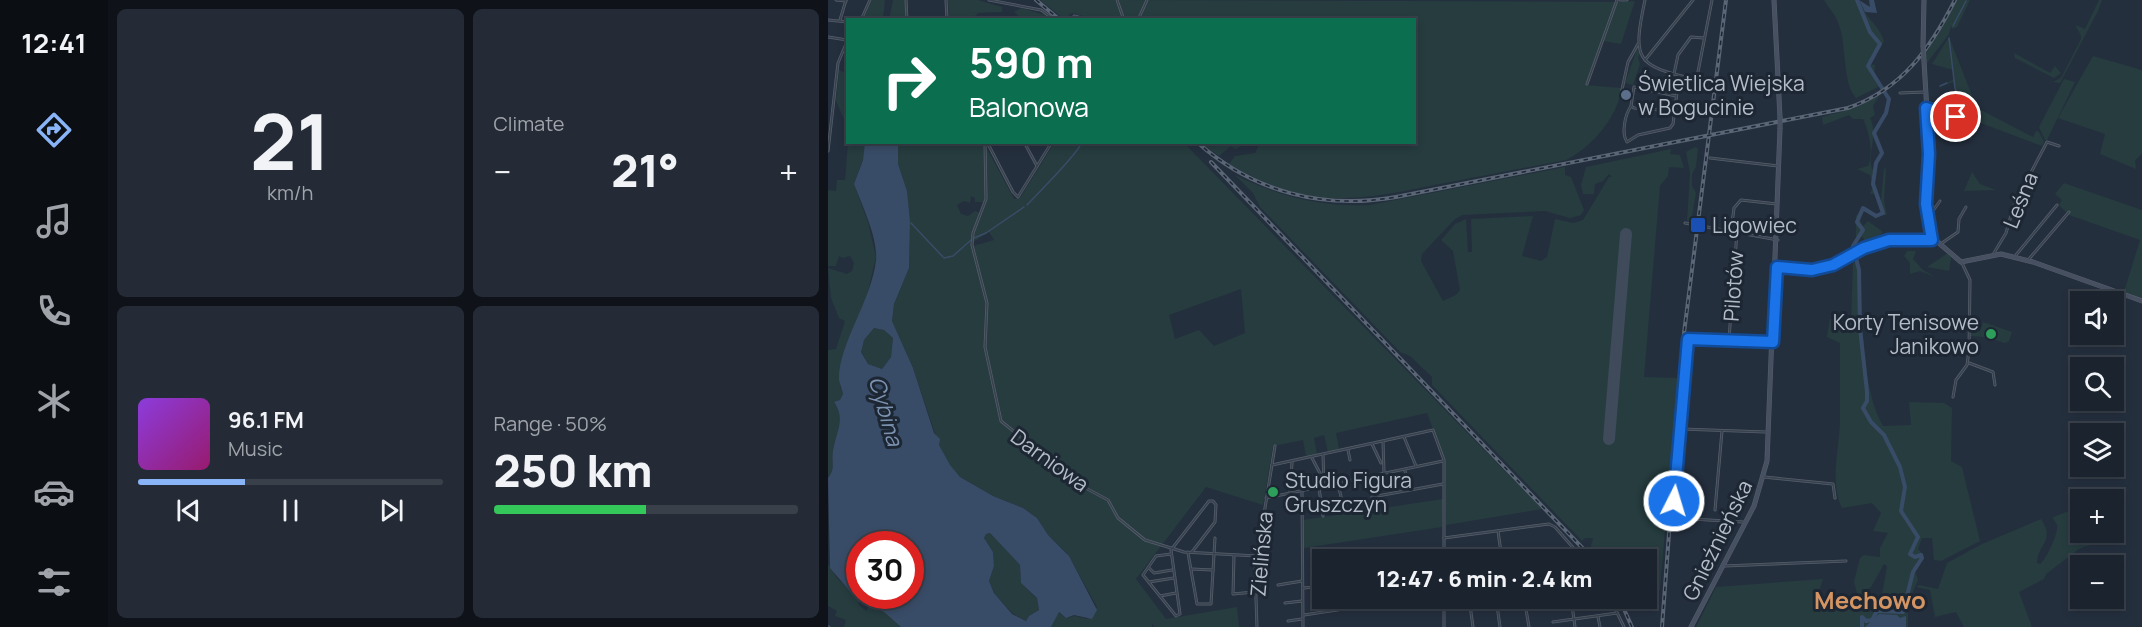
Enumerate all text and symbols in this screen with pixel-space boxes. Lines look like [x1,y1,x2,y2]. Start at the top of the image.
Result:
text: 12:41 [21,24,87,61]
text: 590 m [969,33,1094,91]
icon: right [870,42,948,120]
place label: Świetlica Wiejska w Bogucinie [1638,69,1805,121]
text: 21 [250,87,331,193]
text: Balonowa [969,88,1089,125]
marker: Świetlica Wiejska w Bogucinie [1619,88,1633,102]
pin [1930,91,1981,142]
icon: arrive [1939,100,1972,133]
icon: directions [33,109,75,151]
text: Climate [494,110,565,137]
text: 21° [611,139,679,201]
text: − [494,149,511,194]
text: + [779,149,798,194]
street label: Leśna [1996,168,2044,232]
text: km/h [267,179,314,206]
icon: music [33,200,75,242]
place label: Ligowiec [1712,211,1797,239]
marker: Ligowiec [1689,216,1707,234]
street label: Pilotów [1717,250,1749,322]
icon: phone [33,290,75,332]
map controls [2070,291,2124,609]
button: sound [2070,291,2124,345]
place label: Korty Tenisowe Janikowo [1833,308,1979,360]
marker: Korty Tenisowe Janikowo [1984,327,1998,341]
button: search [2070,357,2124,411]
water label: Cybina [862,373,911,451]
icon: climate [33,380,75,422]
text: 96.1 FM [228,405,304,435]
text: Range · 50% [494,410,607,437]
street label: Darniowa [1005,422,1095,498]
button: layers [2070,423,2124,477]
text: Music [228,435,283,462]
text: 250 km [494,439,653,501]
place label: Studio Figura Gruszczyn [1285,466,1412,518]
position arrow [1642,469,1706,533]
icon: car [33,471,75,513]
street label: Gnieźnieńska [1676,475,1758,605]
marker: Studio Figura Gruszczyn [1266,485,1280,499]
button: + [2070,489,2124,543]
icon: previous [172,494,205,527]
icon: pause [274,494,307,527]
icon: next [375,494,408,527]
street label: Zielińska [1243,510,1279,598]
speed limit sign: 30 [846,531,924,609]
button: − [2070,555,2124,609]
icon: filters [33,561,75,603]
text: 12:47 · 6 min · 2.4 km [1377,564,1592,594]
district label: Mechowo [1814,583,1926,616]

